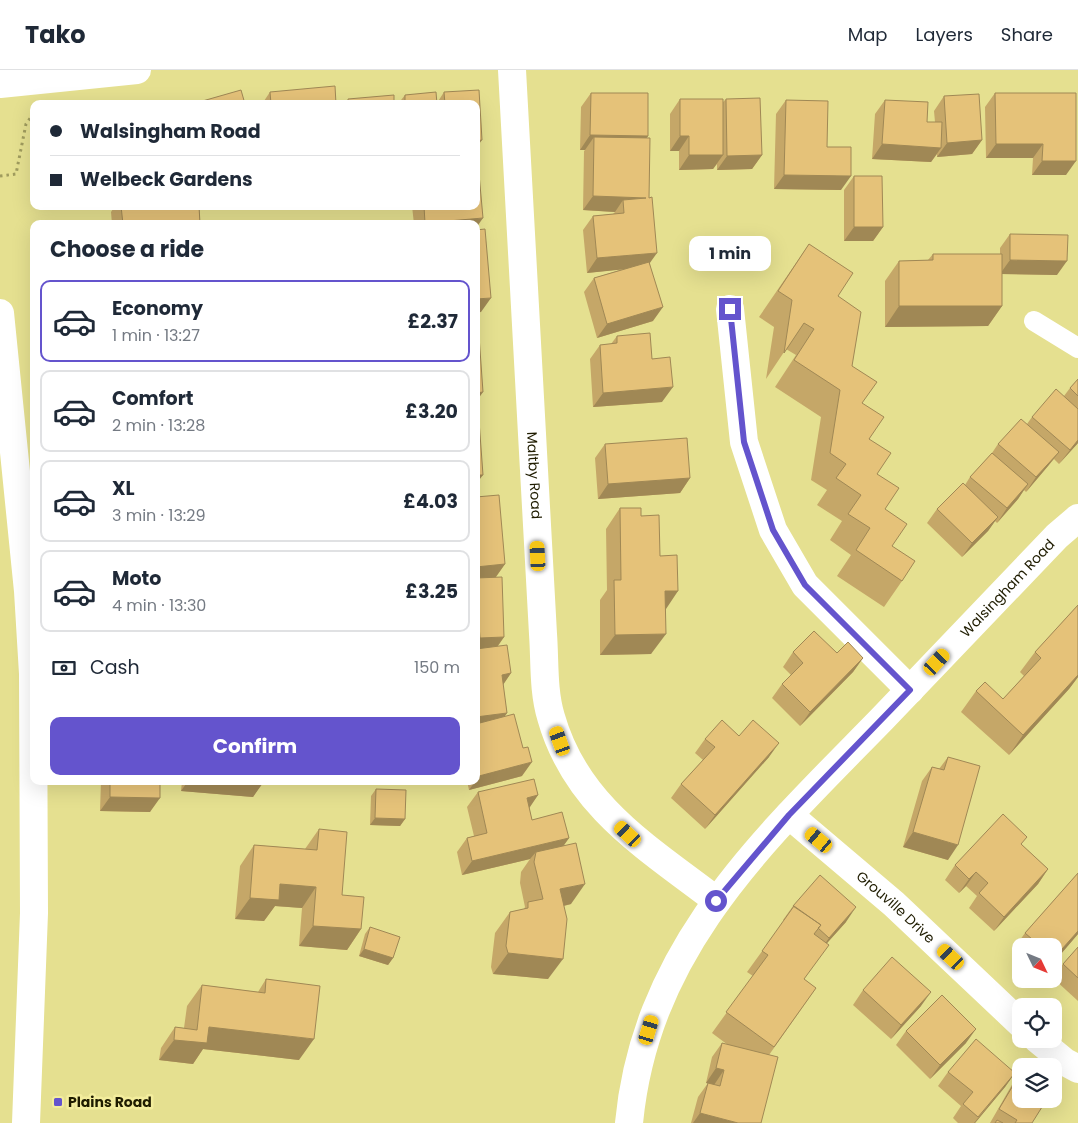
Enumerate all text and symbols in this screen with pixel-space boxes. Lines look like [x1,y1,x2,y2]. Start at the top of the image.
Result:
text: Tako [25,18,86,51]
text: Map [848,22,888,47]
text: Layers [916,22,973,47]
text: Share [1001,22,1053,47]
text: Walsingham Road [80,118,261,145]
text: Welbeck Gardens [80,166,253,193]
text: Choose a ride [50,234,204,265]
callout: 1 min [689,236,771,272]
text: 1 min [709,242,751,265]
text: Economy [112,295,203,322]
route end [719,298,741,320]
icon: car [52,299,97,344]
text: £2.37 [408,308,458,335]
text: 1 min · 13:27 [112,324,200,347]
text: Comfort [112,385,194,412]
icon: car [52,389,97,434]
text: £3.20 [405,398,458,425]
text: 2 min · 13:28 [112,414,205,437]
street label: Maltby Road [522,431,547,520]
text: XL [112,475,135,502]
icon: car [52,479,97,524]
text: £4.03 [403,488,458,515]
text: 3 min · 13:29 [112,504,206,527]
street label: Walsingham Road [956,534,1059,642]
car [529,541,546,571]
text: Moto [112,565,161,592]
icon: car [52,569,97,614]
text: £3.25 [405,578,458,605]
text: 4 min · 13:30 [112,594,206,617]
car [921,646,952,678]
icon: cash [50,654,78,682]
text: Cash [90,654,140,681]
text: 150 m [414,656,460,679]
button: Confirm [50,717,460,775]
car [547,724,572,758]
car [611,818,644,850]
car [802,825,835,855]
street label: Grouville Drive [852,866,940,948]
route start [705,890,727,912]
north arrow [1012,938,1062,988]
map controls [1012,938,1062,1108]
car [934,941,967,973]
button: locate [1012,998,1062,1048]
car [637,1013,660,1047]
button: layers [1012,1058,1062,1108]
place label: Plains Road [68,1092,152,1112]
marker: Plains Road [52,1096,64,1108]

